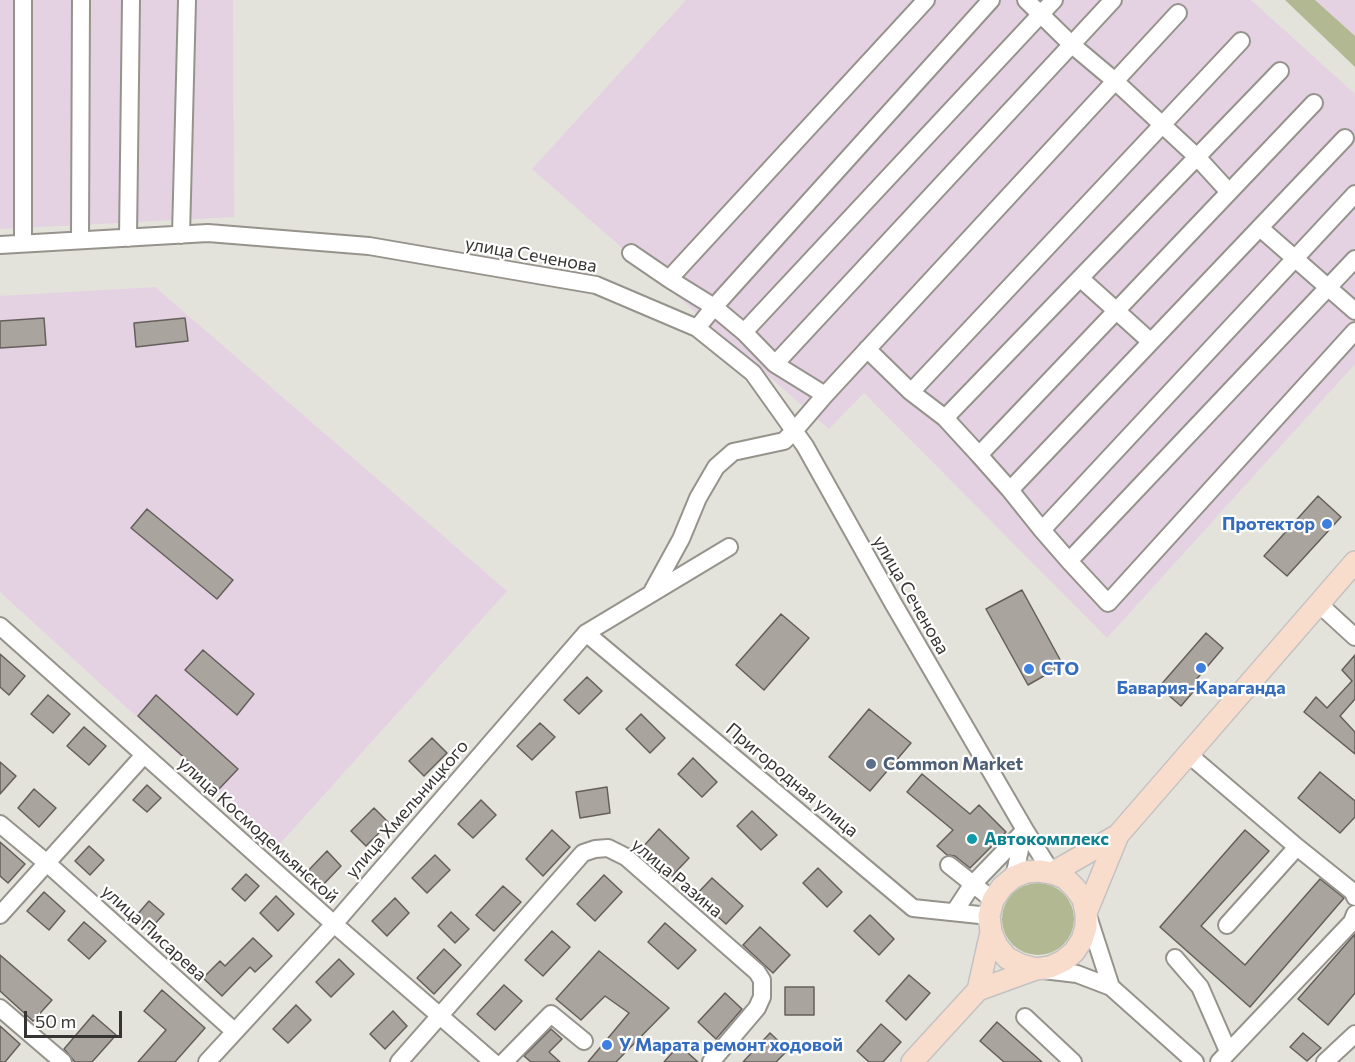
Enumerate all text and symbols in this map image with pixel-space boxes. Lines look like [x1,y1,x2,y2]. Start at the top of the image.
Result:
street label: улица Сеченова [463,233,599,277]
place label: Протектор [1222,513,1315,535]
marker: Протектор [1320,517,1334,531]
street label: улица Сеченова [868,532,954,658]
place label: СТО [1041,658,1079,680]
marker: Бавария-Караганда [1194,661,1208,675]
marker: СТО [1022,662,1036,676]
place label: Бавария-Караганда [1116,677,1286,699]
street label: Пригородная улица [721,718,863,842]
street label: улица Хмельницкого [341,735,473,883]
street label: улица Космодемьянской [173,752,343,908]
place label: Common Market [883,753,1023,775]
marker: Common Market [864,757,878,771]
place label: Автокомплекс [984,828,1109,850]
marker: Автокомплекс [965,832,979,846]
street label: улица Разина [627,834,727,922]
street label: улица Писарева [97,880,211,986]
scale bar [27,999,124,1037]
text: 50 m [35,1010,76,1032]
place label: У Марата ремонт ходовой [619,1034,843,1056]
marker: У Марата ремонт ходовой [600,1038,614,1052]

